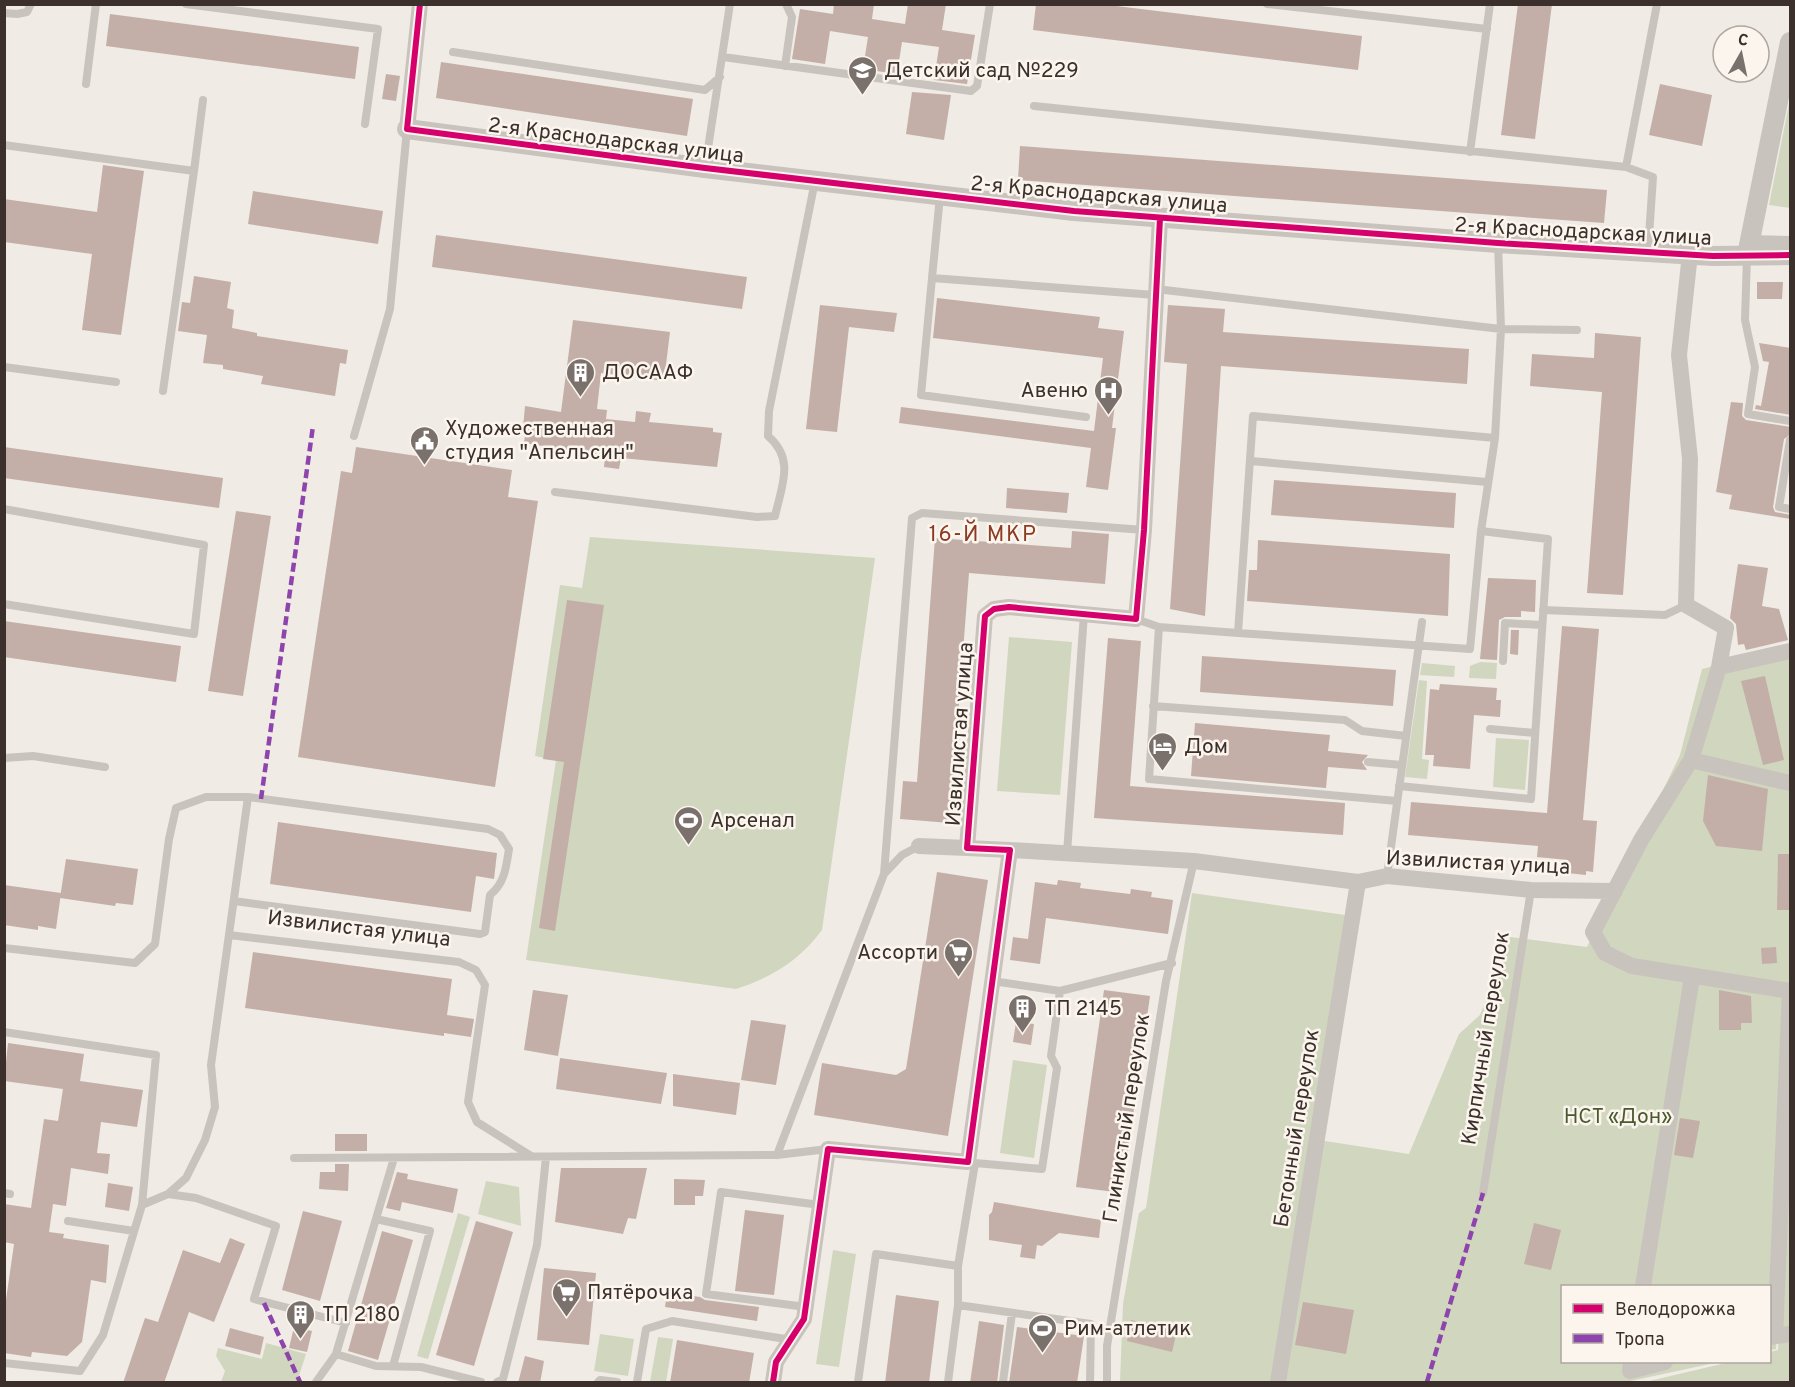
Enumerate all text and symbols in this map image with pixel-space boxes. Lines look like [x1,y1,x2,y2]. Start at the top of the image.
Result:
north arrow [1711,24,1771,84]
text: С [1736,30,1750,52]
school or university icon: Детский сад №229 [847,54,879,96]
place label: Детский сад №229 [884,58,1079,85]
street label: 2-я Краснодарская улица [486,112,745,171]
street label: 2-я Краснодарская улица [969,171,1228,220]
street label: 2-я Краснодарская улица [1454,212,1712,253]
building icon: ДОСААФ [565,356,597,398]
place label: ДОСААФ [602,360,693,387]
hospital icon: Авеню [1093,374,1125,416]
place label: Авеню [1021,378,1088,405]
place label: Художественная студия "Апельсин" [445,416,634,467]
public building icon: Художественная студия "Апельсин" [408,424,440,466]
district label: 16-Й МКР [929,519,1037,549]
street label: Извилистая улица [941,641,980,827]
hotel icon: Дом [1147,730,1179,772]
place label: Дом [1184,734,1228,761]
sports icon: Арсенал [673,804,705,846]
place label: Арсенал [710,808,795,835]
street label: Извилистая улица [1385,845,1571,882]
street label: Извилистая улица [266,905,452,954]
street label: Кирпичный переулок [1456,929,1517,1147]
supermarket icon: Ассорти [943,936,975,978]
place label: Ассорти [857,940,938,967]
building icon: ТП 2145 [1007,992,1039,1034]
place label: ТП 2145 [1044,996,1122,1023]
street label: Глинистый переулок [1098,1012,1157,1225]
street label: Бетонный переулок [1268,1027,1326,1229]
park label: НСТ «Дон» [1564,1104,1672,1131]
supermarket icon: Пятёрочка [550,1276,582,1318]
place label: Пятёрочка [587,1280,693,1307]
legend [1561,1285,1771,1363]
building icon: ТП 2180 [285,1298,317,1340]
text: Велодорожка [1615,1299,1735,1322]
place label: ТП 2180 [322,1302,400,1329]
sports icon: Рим-атлетик [1027,1312,1059,1354]
place label: Рим-атлетик [1064,1316,1191,1343]
text: Тропа [1615,1329,1664,1352]

